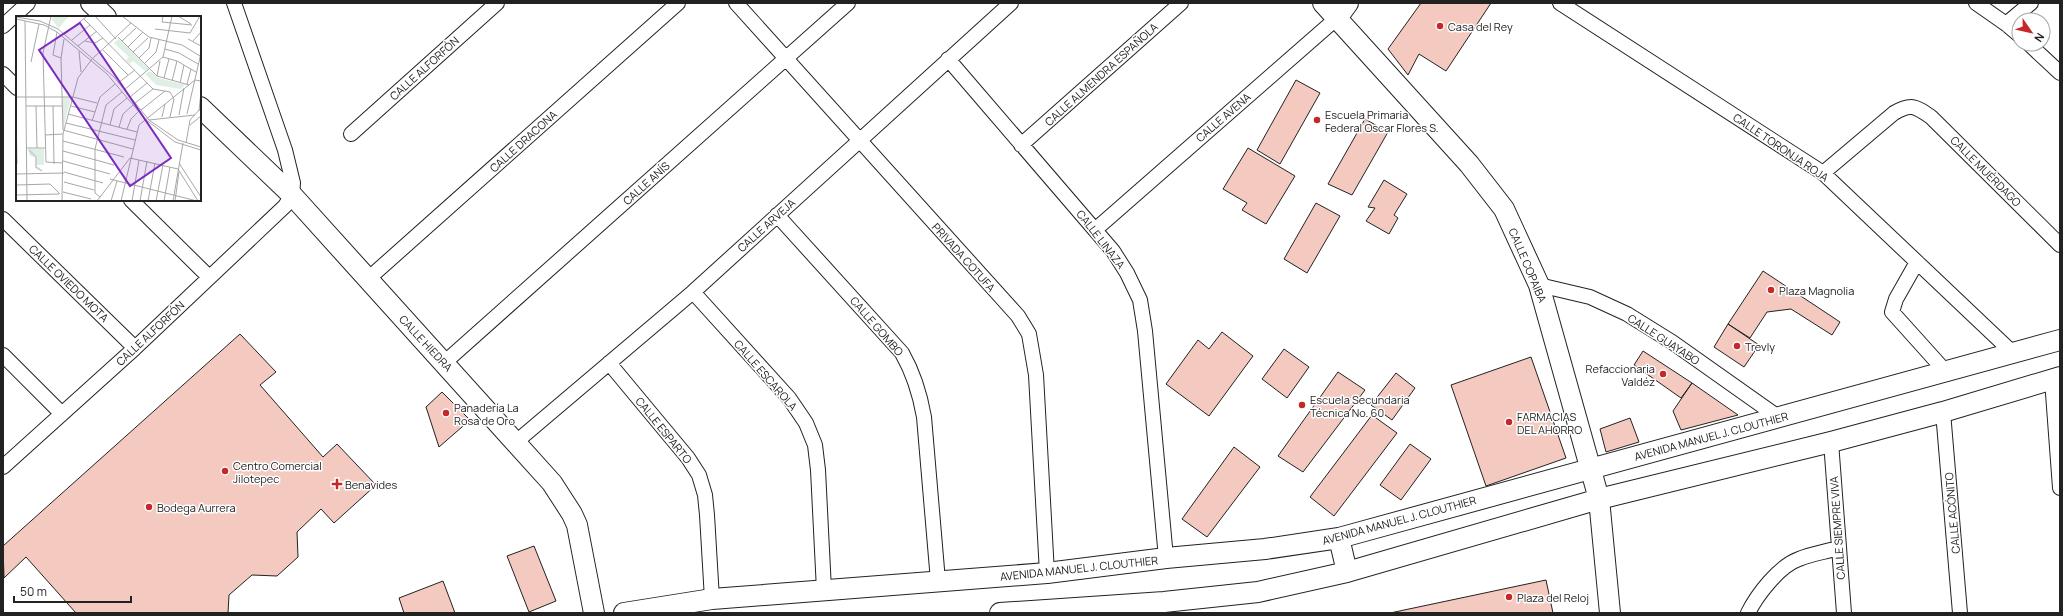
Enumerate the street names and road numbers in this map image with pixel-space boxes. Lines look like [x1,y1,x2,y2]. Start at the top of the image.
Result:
street label: CALLE ALMENDRA ESPAÑOLA [1041,19,1161,129]
street label: CALLE ALFORFÓN [386,33,462,103]
street label: CALLE AVENA [1192,89,1254,145]
street label: CALLE DRACONA [486,107,560,175]
street label: CALLE TORONJA ROJA [1730,109,1832,185]
street label: CALLE MUÉRDAGO [1947,132,2025,210]
street label: CALLE ANÍS [619,158,673,208]
street label: CALLE ARVEJA [734,195,798,255]
street label: CALLE LINAZA [1073,207,1129,272]
street label: PRIVADA COTUFA [929,219,999,295]
street label: CALLE COPAIBA [1506,225,1550,305]
street label: CALLE OVIEDO MOTA [26,241,112,325]
street label: CALLE GOMBO [847,293,907,359]
street label: CALLE ALFORFÓN [113,297,187,369]
street label: CALLE GUAYABO [1625,310,1703,368]
street label: CALLE HIEDRA [396,312,456,374]
street label: CALLE ESCAROLA [731,336,801,414]
street label: CALLE ESPARTO [632,394,696,466]
street label: AVENIDA MANUEL J. CLOUTHIER [1632,408,1790,464]
street label: CALLE ACÓNITO [1941,472,1963,554]
street label: CALLE SIEMPRE VIVA [1826,476,1848,580]
street label: AVENIDA MANUEL J. CLOUTHIER [1320,492,1478,548]
street label: AVENIDA MANUEL J. CLOUTHIER [999,552,1159,584]

